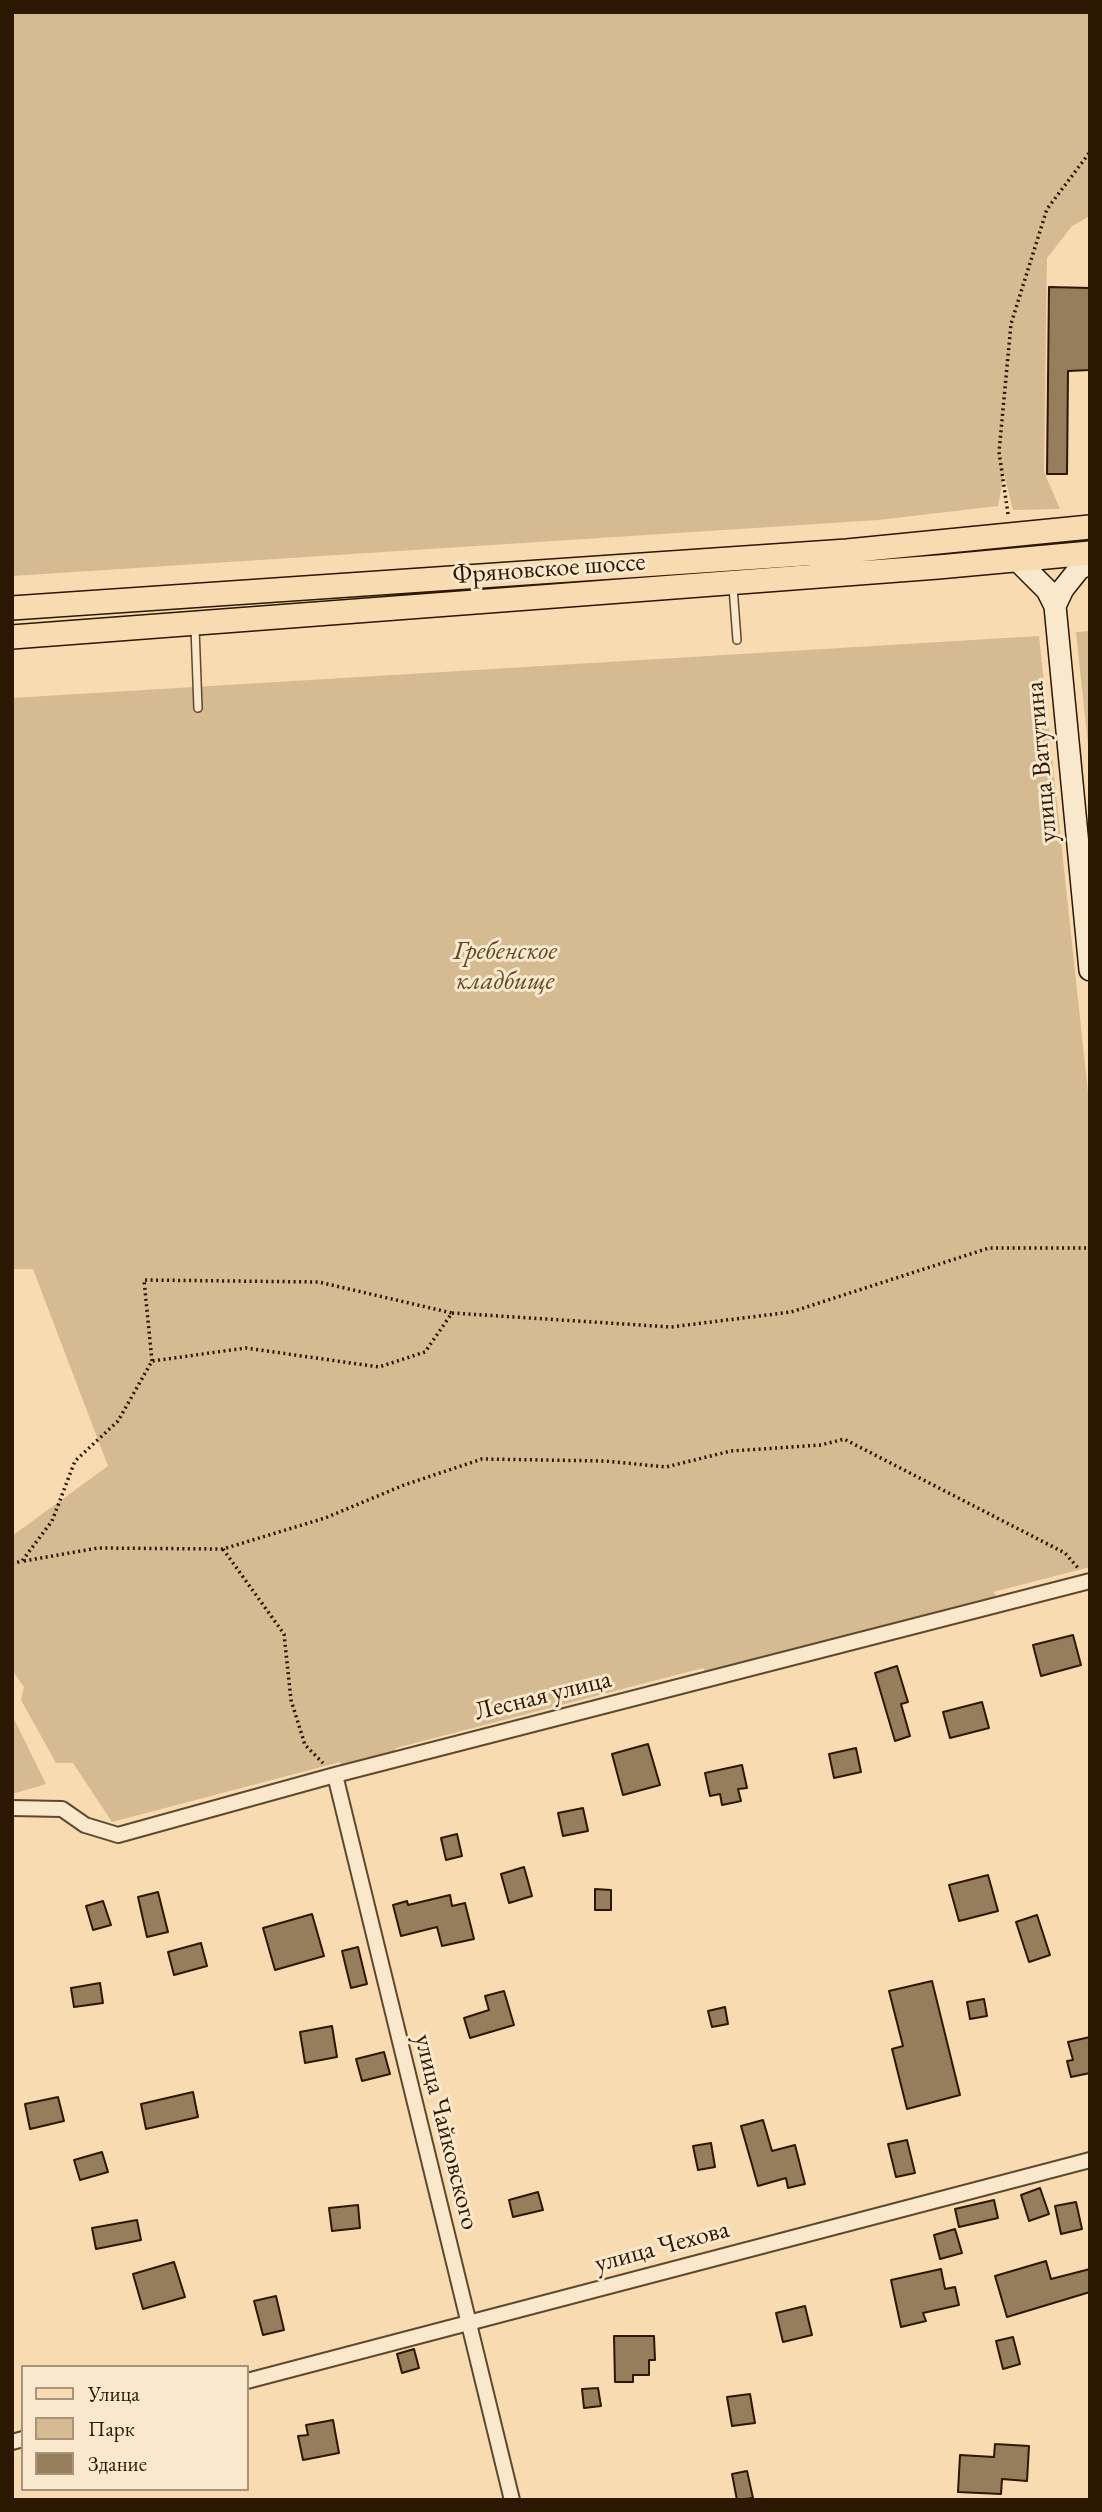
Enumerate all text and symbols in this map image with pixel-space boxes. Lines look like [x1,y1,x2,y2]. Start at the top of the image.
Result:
street label: Фряновское шоссе [451,547,647,591]
street label: улица Ватутина [1019,680,1065,844]
park label: Гребенское кладбище [453,936,557,998]
street label: Лесная улица [471,1664,615,1728]
street label: улица Чайковского [407,2031,485,2233]
street label: улица Чехова [591,2214,733,2280]
legend [21,2365,248,2491]
text: Улица [88,2380,140,2407]
text: Парк [88,2415,135,2442]
text: Здание [88,2450,147,2477]

